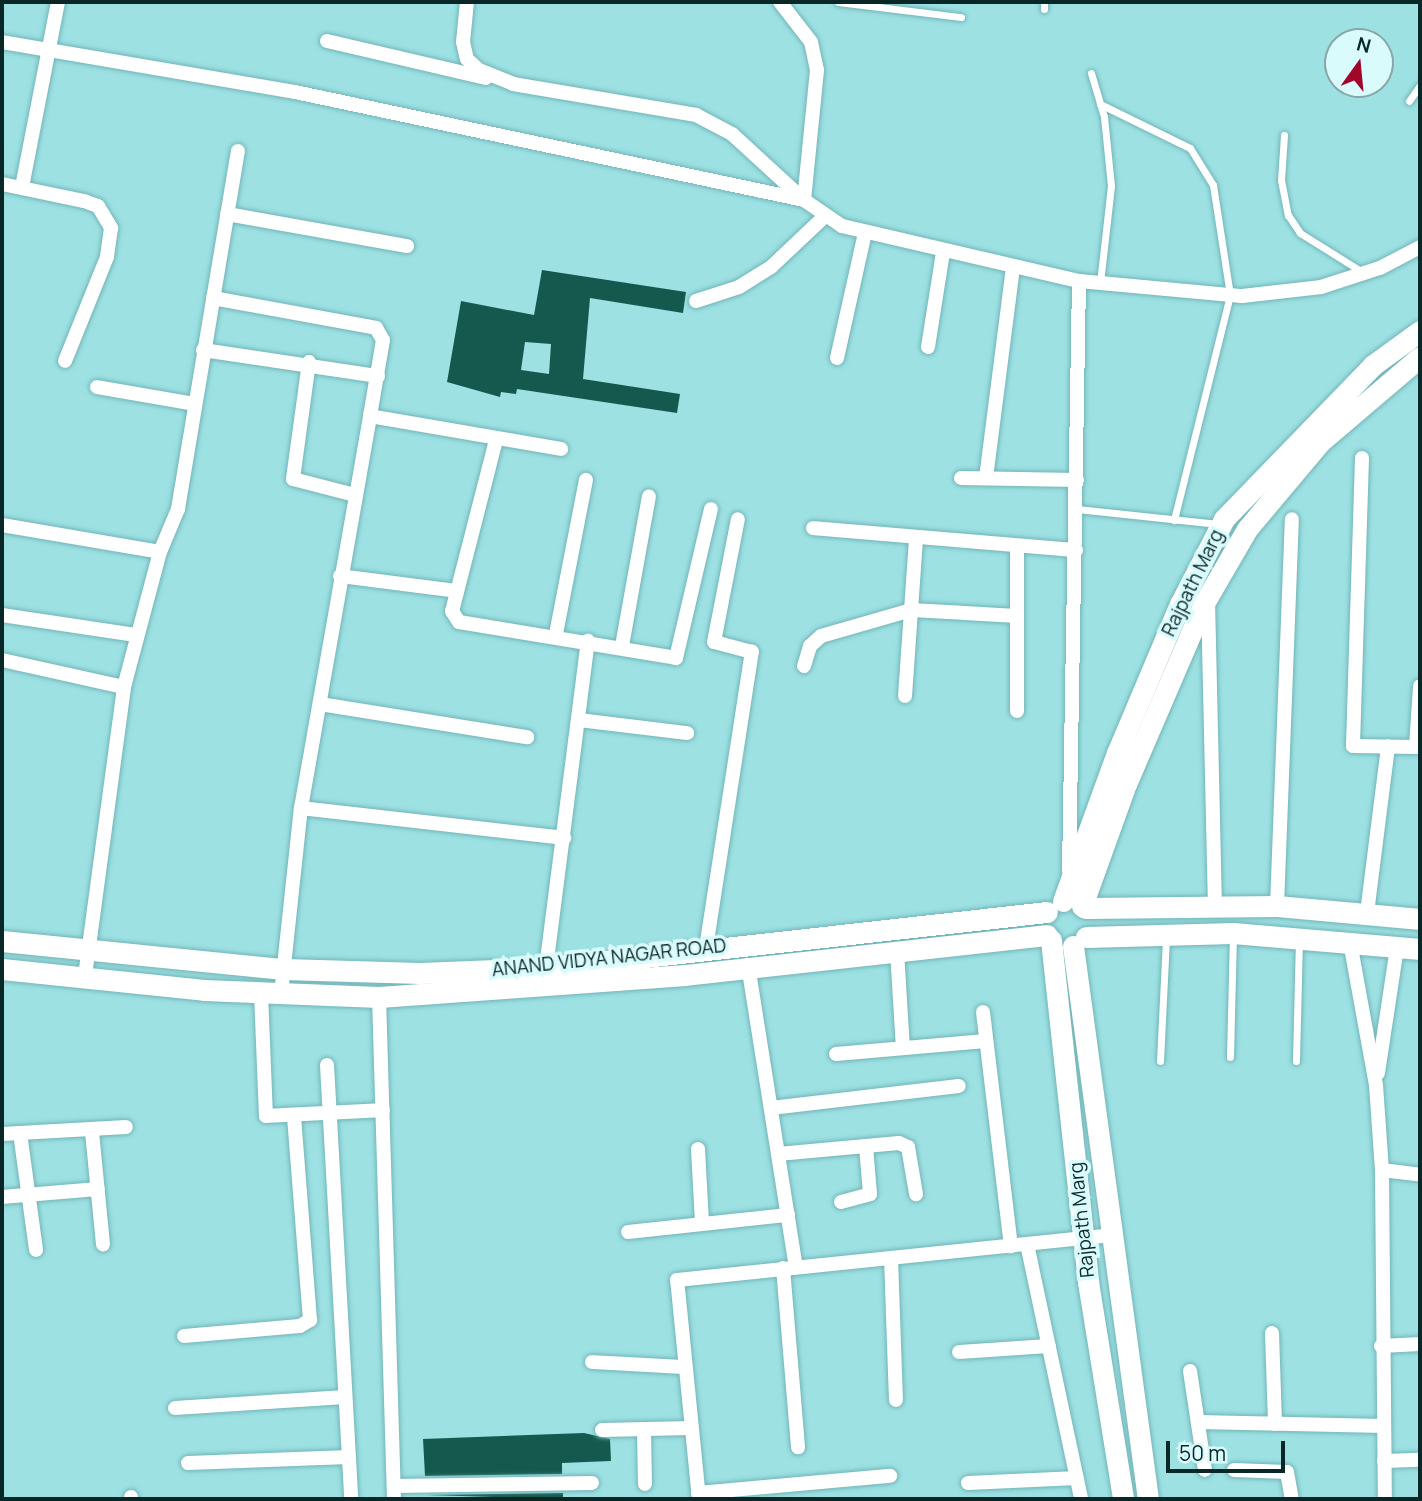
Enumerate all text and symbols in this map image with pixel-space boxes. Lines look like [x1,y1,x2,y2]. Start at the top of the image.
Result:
north arrow [1324,28,1394,98]
text: N [1354,30,1374,59]
street label: Rajpath Marg [1157,526,1229,640]
street label: ANAND VIDYA NAGAR ROAD [491,934,727,982]
street label: Rajpath Marg [1065,1161,1099,1279]
scale bar [1170,1428,1289,1472]
text: 50 m [1179,1439,1226,1467]

